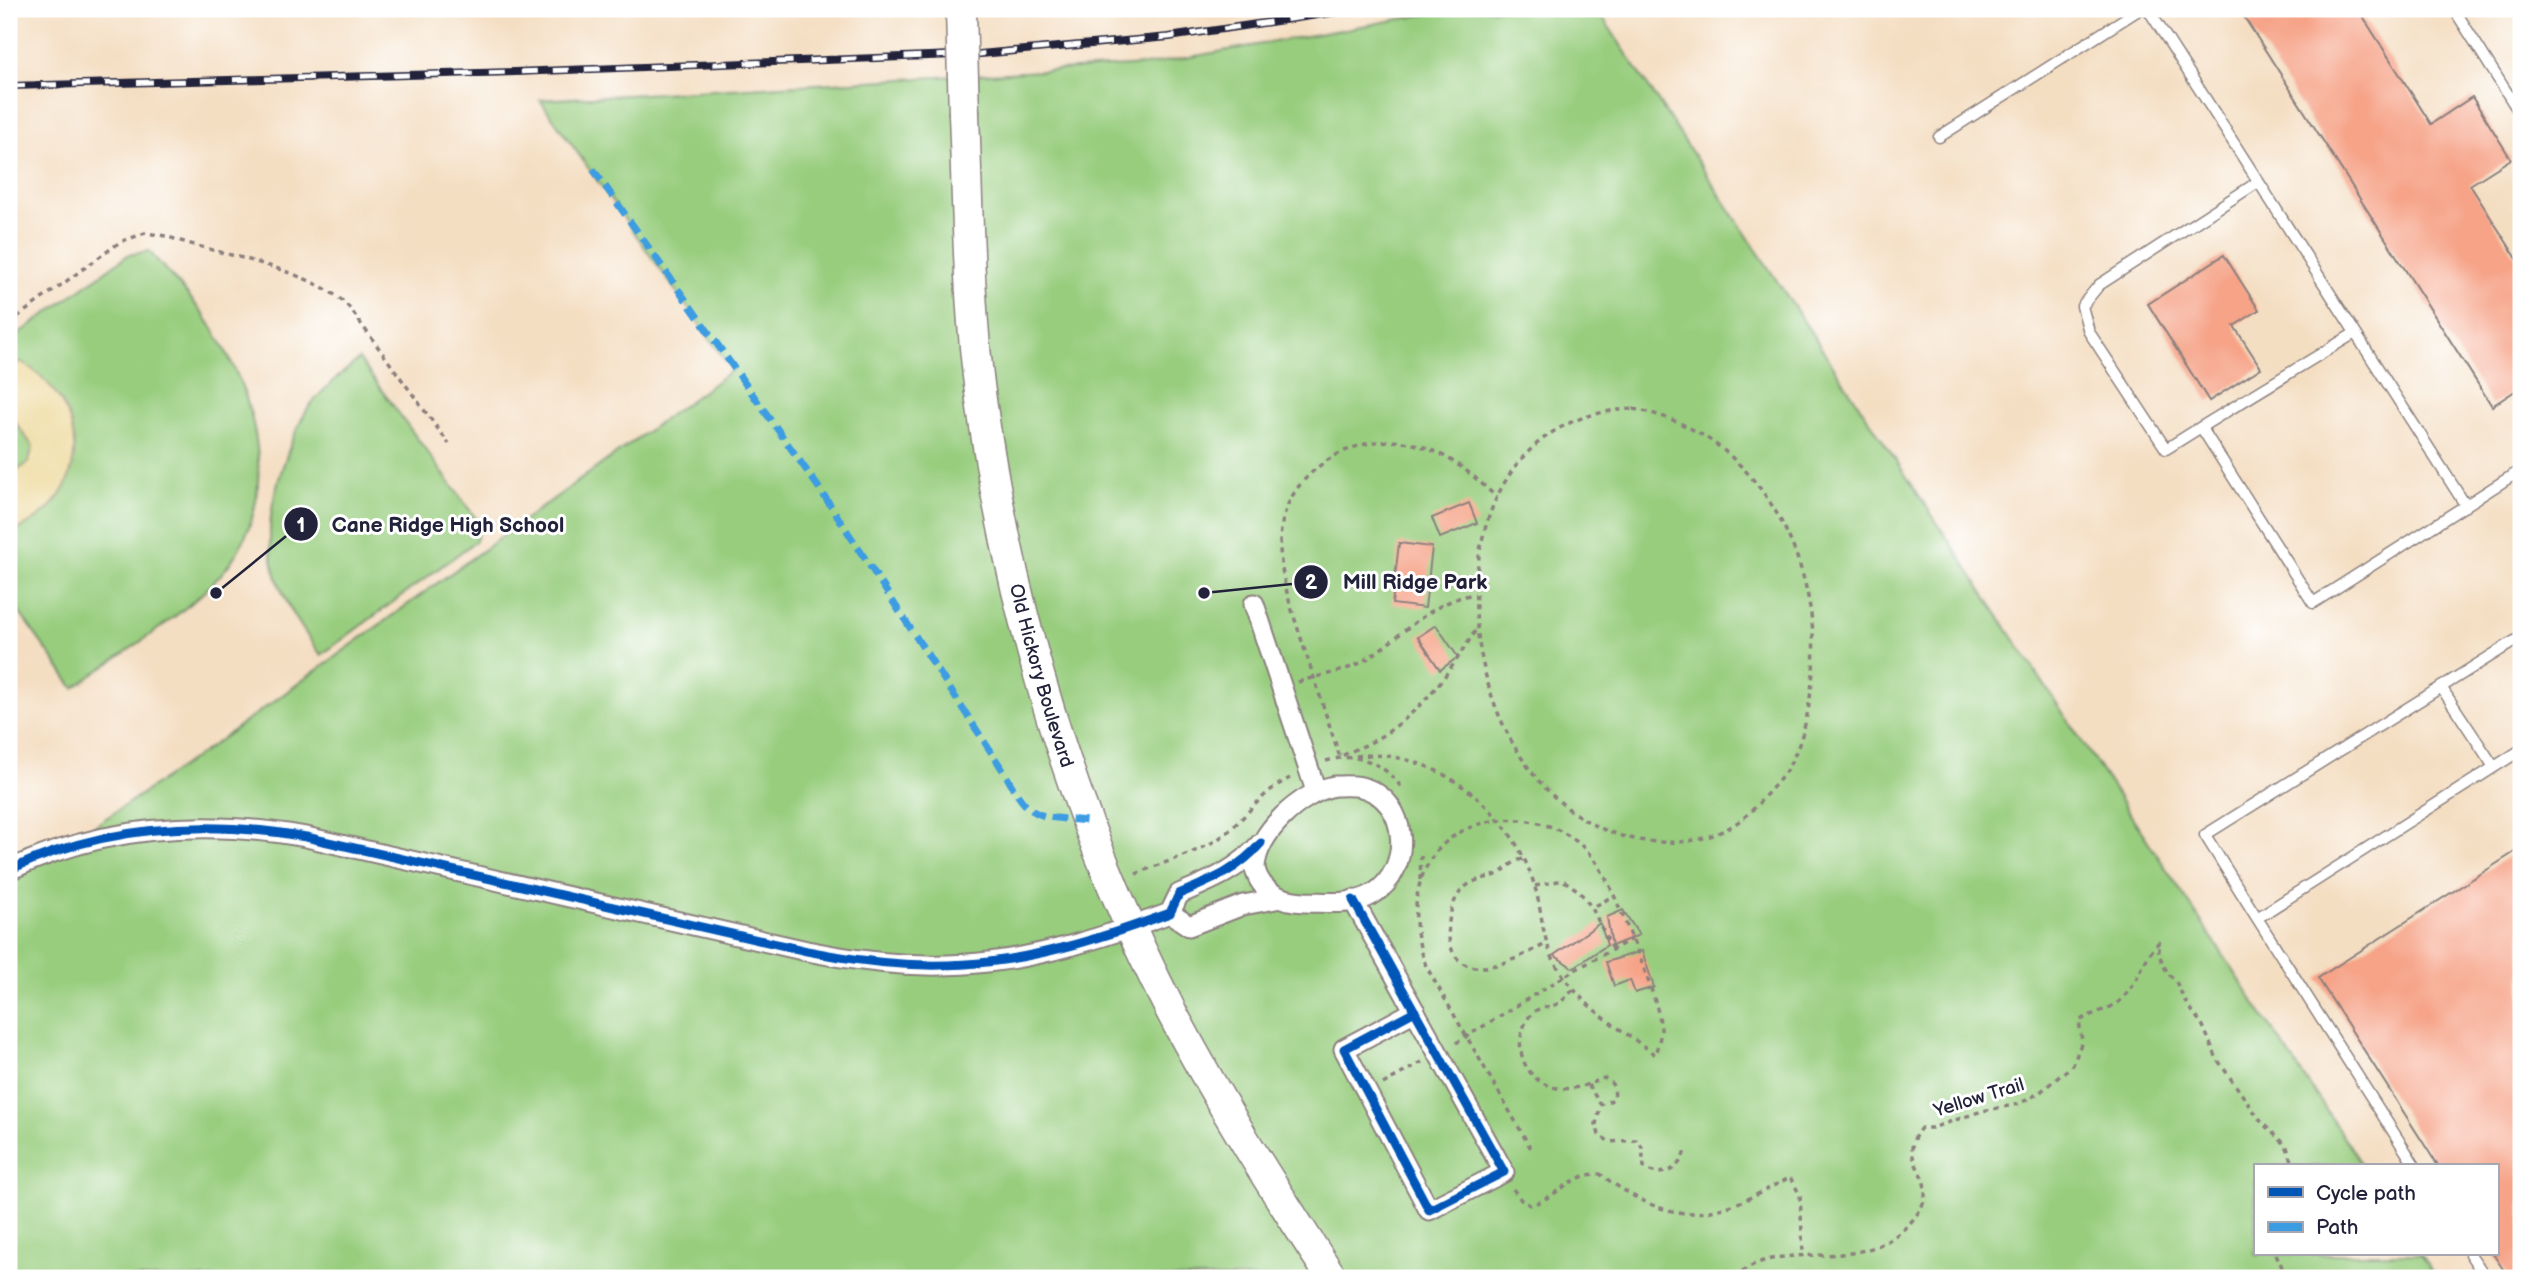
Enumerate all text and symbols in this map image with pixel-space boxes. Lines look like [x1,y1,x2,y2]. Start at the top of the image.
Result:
callout: Cane Ridge High School [283,503,579,545]
text: 1 [297,513,305,538]
text: Cane Ridge High School [332,513,564,538]
callout: Mill Ridge Park [1294,561,1501,603]
text: 2 [1305,570,1318,595]
text: Mill Ridge Park [1343,570,1487,595]
street label: Old Hickory Boulevard [1004,582,1079,770]
street label: Yellow Trail [1930,1073,2027,1123]
legend [2254,1164,2498,1256]
text: Cycle path [2316,1181,2416,1206]
text: Path [2316,1215,2358,1240]

